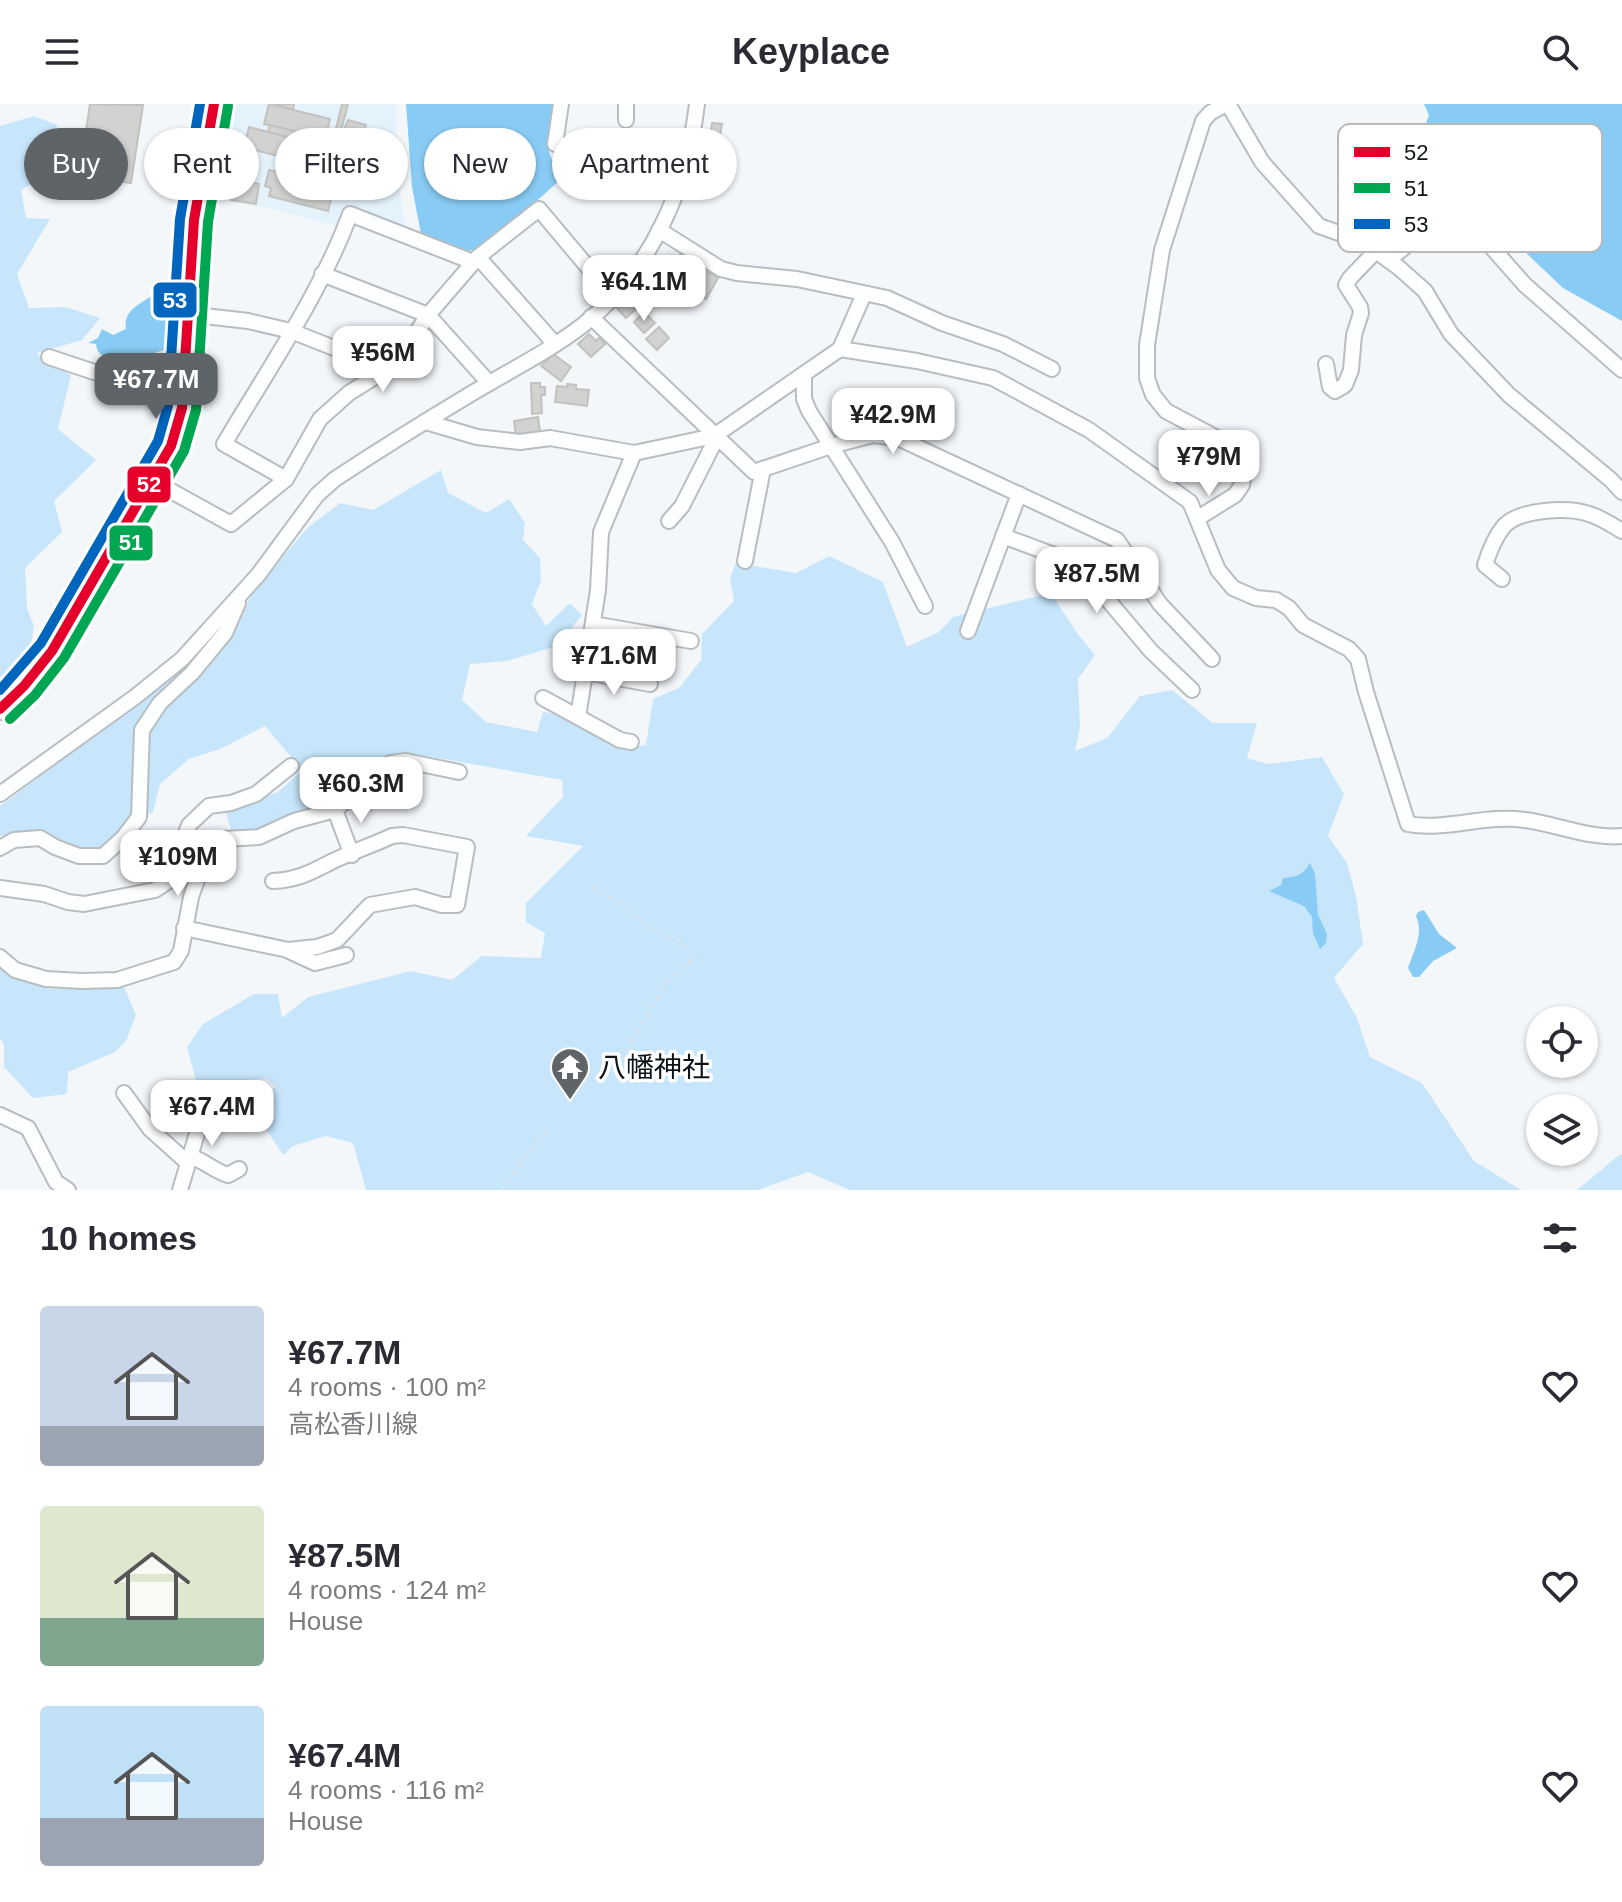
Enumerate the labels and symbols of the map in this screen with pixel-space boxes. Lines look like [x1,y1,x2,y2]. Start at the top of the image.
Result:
legend [1338,124,1602,252]
text: 52 [1404,140,1428,165]
text: 51 [1404,176,1428,201]
text: 53 [1404,212,1428,237]
pin: ¥64.1M [579,255,709,323]
line badge: 53 [152,281,198,319]
text: 53 [163,288,187,313]
pin: ¥56M [336,326,430,394]
pin: ¥67.7M [91,353,221,421]
pin: ¥42.9M [828,388,958,456]
pin: ¥79M [1162,430,1256,498]
line badge: 52 [126,465,172,504]
text: 52 [137,472,161,497]
line badge: 51 [108,524,154,562]
text: 51 [119,530,143,555]
pin: ¥87.5M [1032,547,1162,615]
pin: ¥71.6M [549,629,679,697]
pin: ¥60.3M [296,757,426,825]
pin: ¥109M [122,830,234,898]
temple icon: 八幡神社 [549,1046,591,1101]
place label: 八幡神社 [598,1052,710,1083]
pin: ¥67.4M [147,1080,277,1148]

